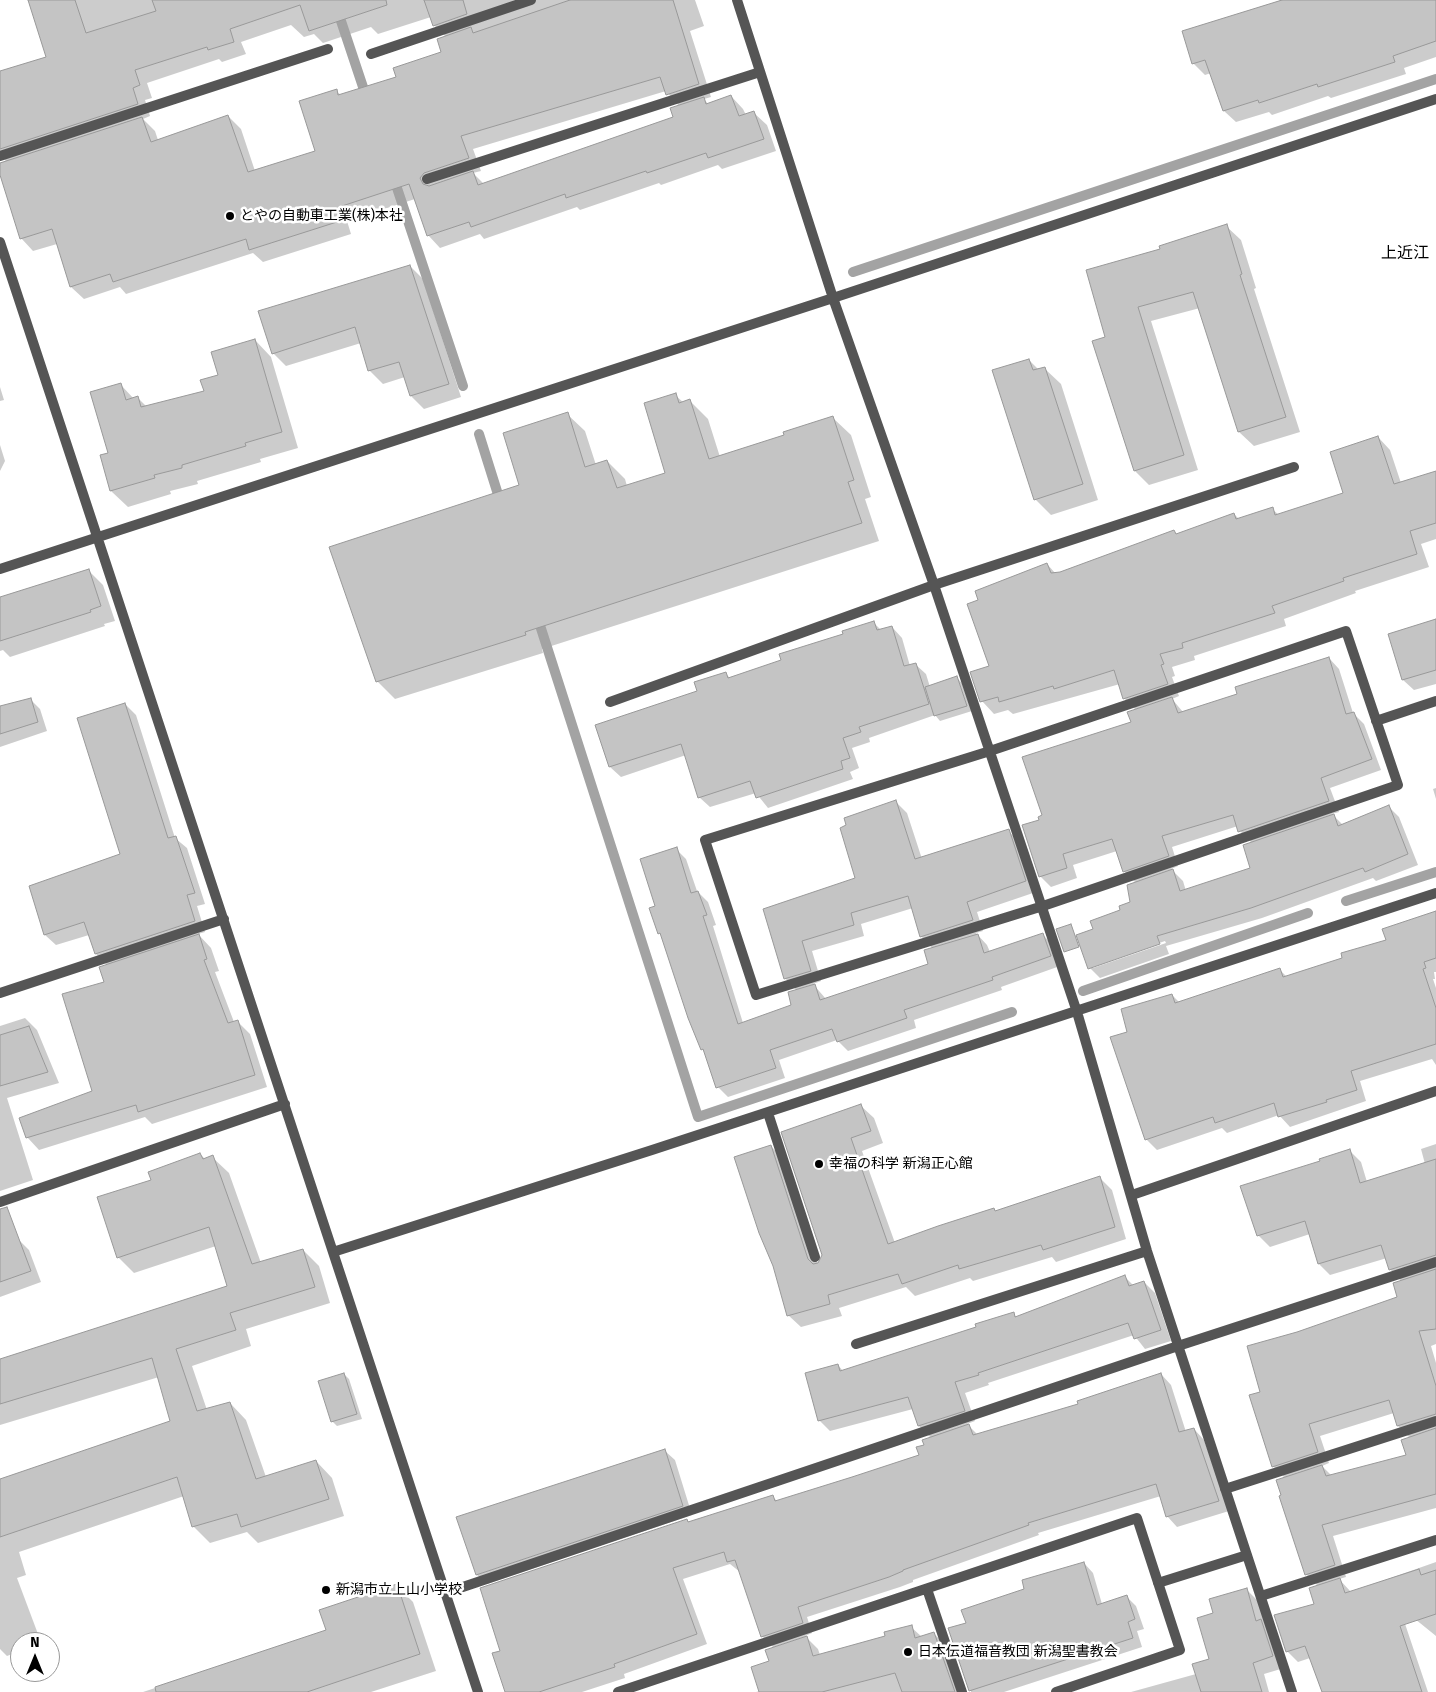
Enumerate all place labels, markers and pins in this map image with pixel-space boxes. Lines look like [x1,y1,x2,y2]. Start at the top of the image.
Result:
place label: とやの自動車工業(株)本社 [240,208,403,224]
marker: とやの自動車工業(株)本社 [224,210,236,222]
place label: 幸福の科学 新潟正心館 [829,1156,973,1172]
marker: 幸福の科学 新潟正心館 [813,1158,825,1170]
place label: 新潟市立上山小学校 [336,1582,462,1598]
marker: 新潟市立上山小学校 [320,1584,332,1596]
place label: 日本伝道福音教団 新潟聖書教会 [918,1644,1118,1660]
marker: 日本伝道福音教団 新潟聖書教会 [902,1646,914,1658]

